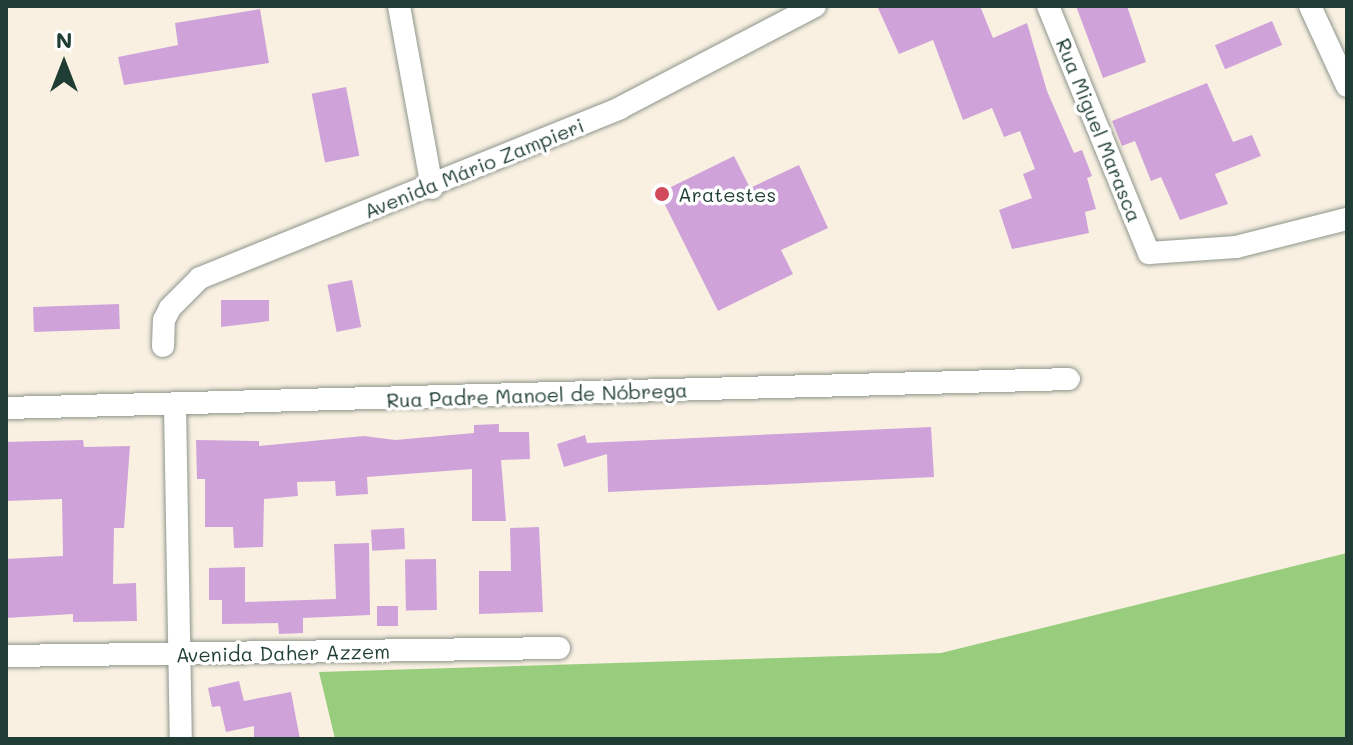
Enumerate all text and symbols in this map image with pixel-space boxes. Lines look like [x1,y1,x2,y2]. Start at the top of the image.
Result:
north arrow [24,24,104,104]
text: N [56,25,72,54]
street label: Rua Miguel Marasca [1051,35,1147,225]
street label: Avenida Mário Zampieri [360,113,588,223]
place label: Aratestes [678,182,776,206]
marker: Aratestes [653,185,671,203]
street label: Rua Padre Manoel de Nóbrega [386,378,688,412]
street label: Avenida Daher Azzem [176,639,390,667]

